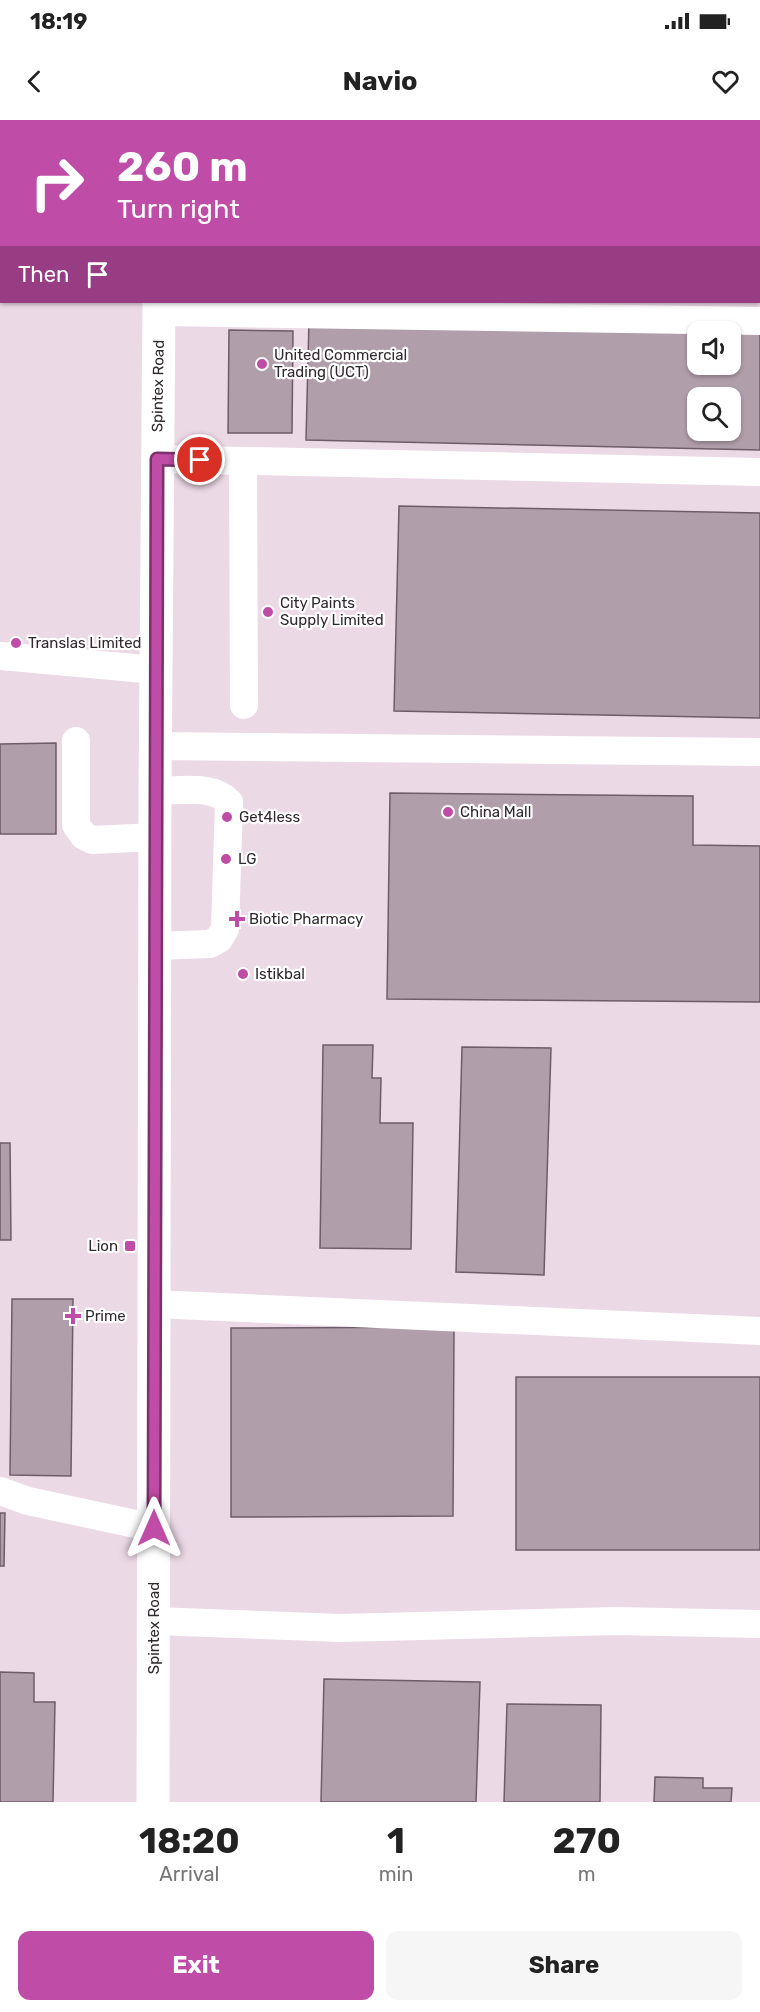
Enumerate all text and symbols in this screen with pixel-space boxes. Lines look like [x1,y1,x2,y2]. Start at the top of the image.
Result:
text: 18:19 [30,8,87,35]
icon: back [18,65,51,98]
text: Navio [342,65,418,97]
icon: heart [709,65,742,98]
text: 260 m [117,142,248,192]
icon: right [18,144,96,222]
text: Turn right [117,193,240,225]
icon: arrive [81,258,114,291]
text: Then [18,261,69,288]
map controls [687,321,741,441]
button: sound [687,321,741,375]
street label: Spintex Road [148,340,168,432]
place label: United Commercial Trading (UCT) [274,346,407,381]
marker: United Commercial Trading (UCT) [255,357,269,371]
button: search [687,387,741,441]
pin [174,434,225,485]
icon: arrive [183,443,216,476]
place label: City Paints Supply Limited [280,594,384,629]
marker: City Paints Supply Limited [261,605,275,619]
place label: Translas Limited [28,634,142,652]
marker: Translas Limited [9,636,23,650]
place label: China Mall [460,803,531,821]
marker: China Mall [441,805,455,819]
place label: Get4less [239,808,300,826]
marker: Get4less [220,810,234,824]
place label: LG [238,850,257,868]
marker: LG [219,852,233,866]
place label: Biotic Pharmacy [249,910,363,928]
marker: Biotic Pharmacy [230,912,244,926]
place label: Istikbal [255,965,305,983]
marker: Istikbal [236,967,250,981]
place label: Lion [88,1237,118,1255]
marker: Lion [123,1239,137,1253]
place label: Prime [85,1307,126,1325]
marker: Prime [66,1309,80,1323]
position arrow [122,1496,186,1560]
street label: Spintex Road [145,1582,163,1674]
text: 18:20 [139,1819,240,1862]
text: 1 [387,1819,405,1862]
text: 270 [552,1819,621,1862]
text: Arrival [159,1862,219,1886]
text: min [379,1862,413,1886]
text: m [578,1862,596,1886]
button: Exit [18,1931,374,2000]
button: Share [386,1931,742,2000]

